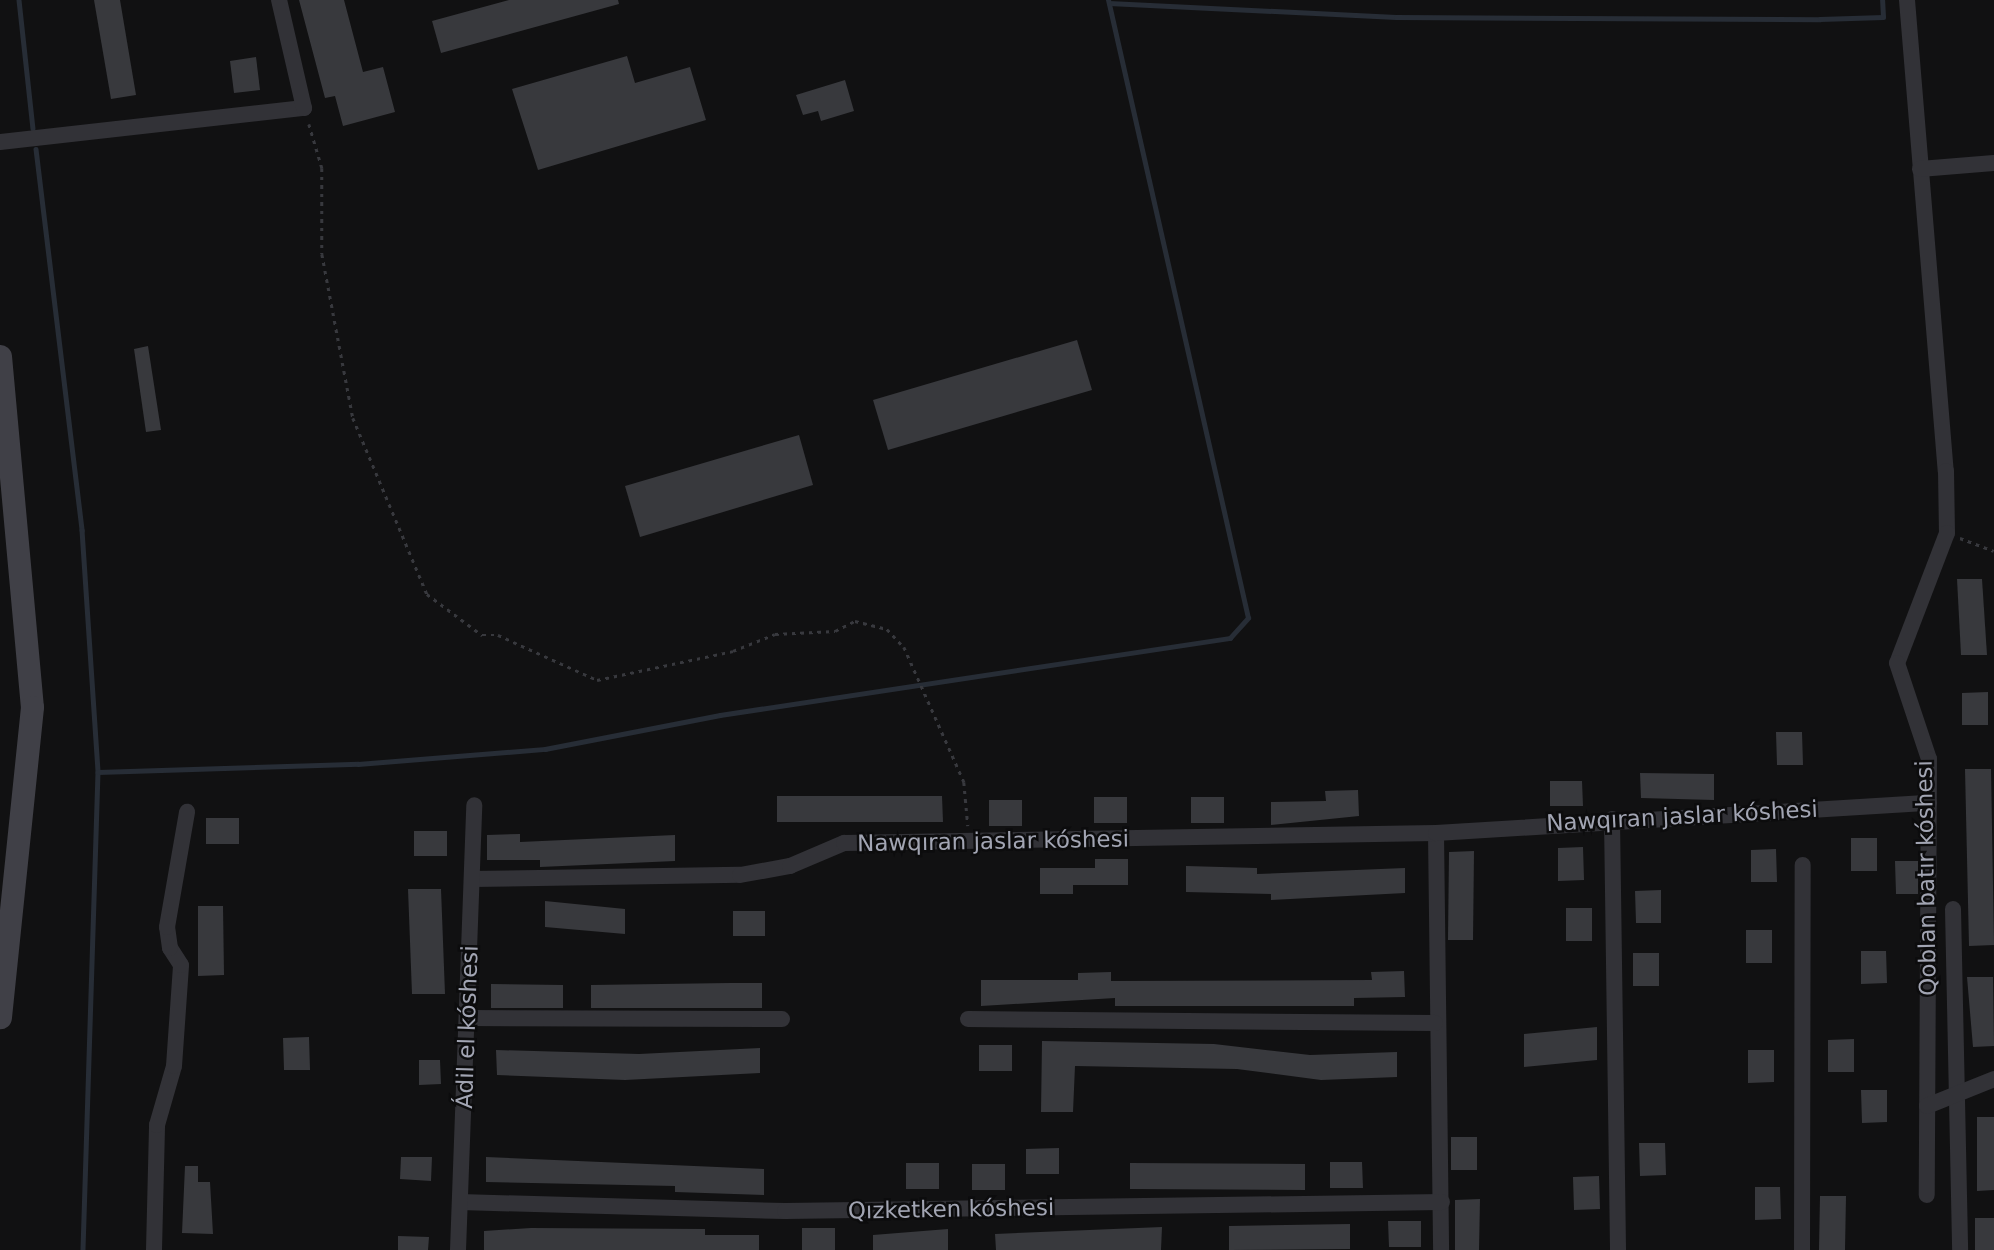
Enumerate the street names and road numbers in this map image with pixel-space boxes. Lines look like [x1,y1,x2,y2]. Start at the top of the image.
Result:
street label: Qoblan batır kóshesi [1910,760,1942,996]
street label: Nawqıran jaslar kóshesi [1546,795,1818,837]
street label: Nawqıran jaslar kóshesi [857,825,1129,857]
street label: Ádil el kóshesi [450,945,484,1109]
street label: Qızketken kóshesi [848,1193,1054,1225]

